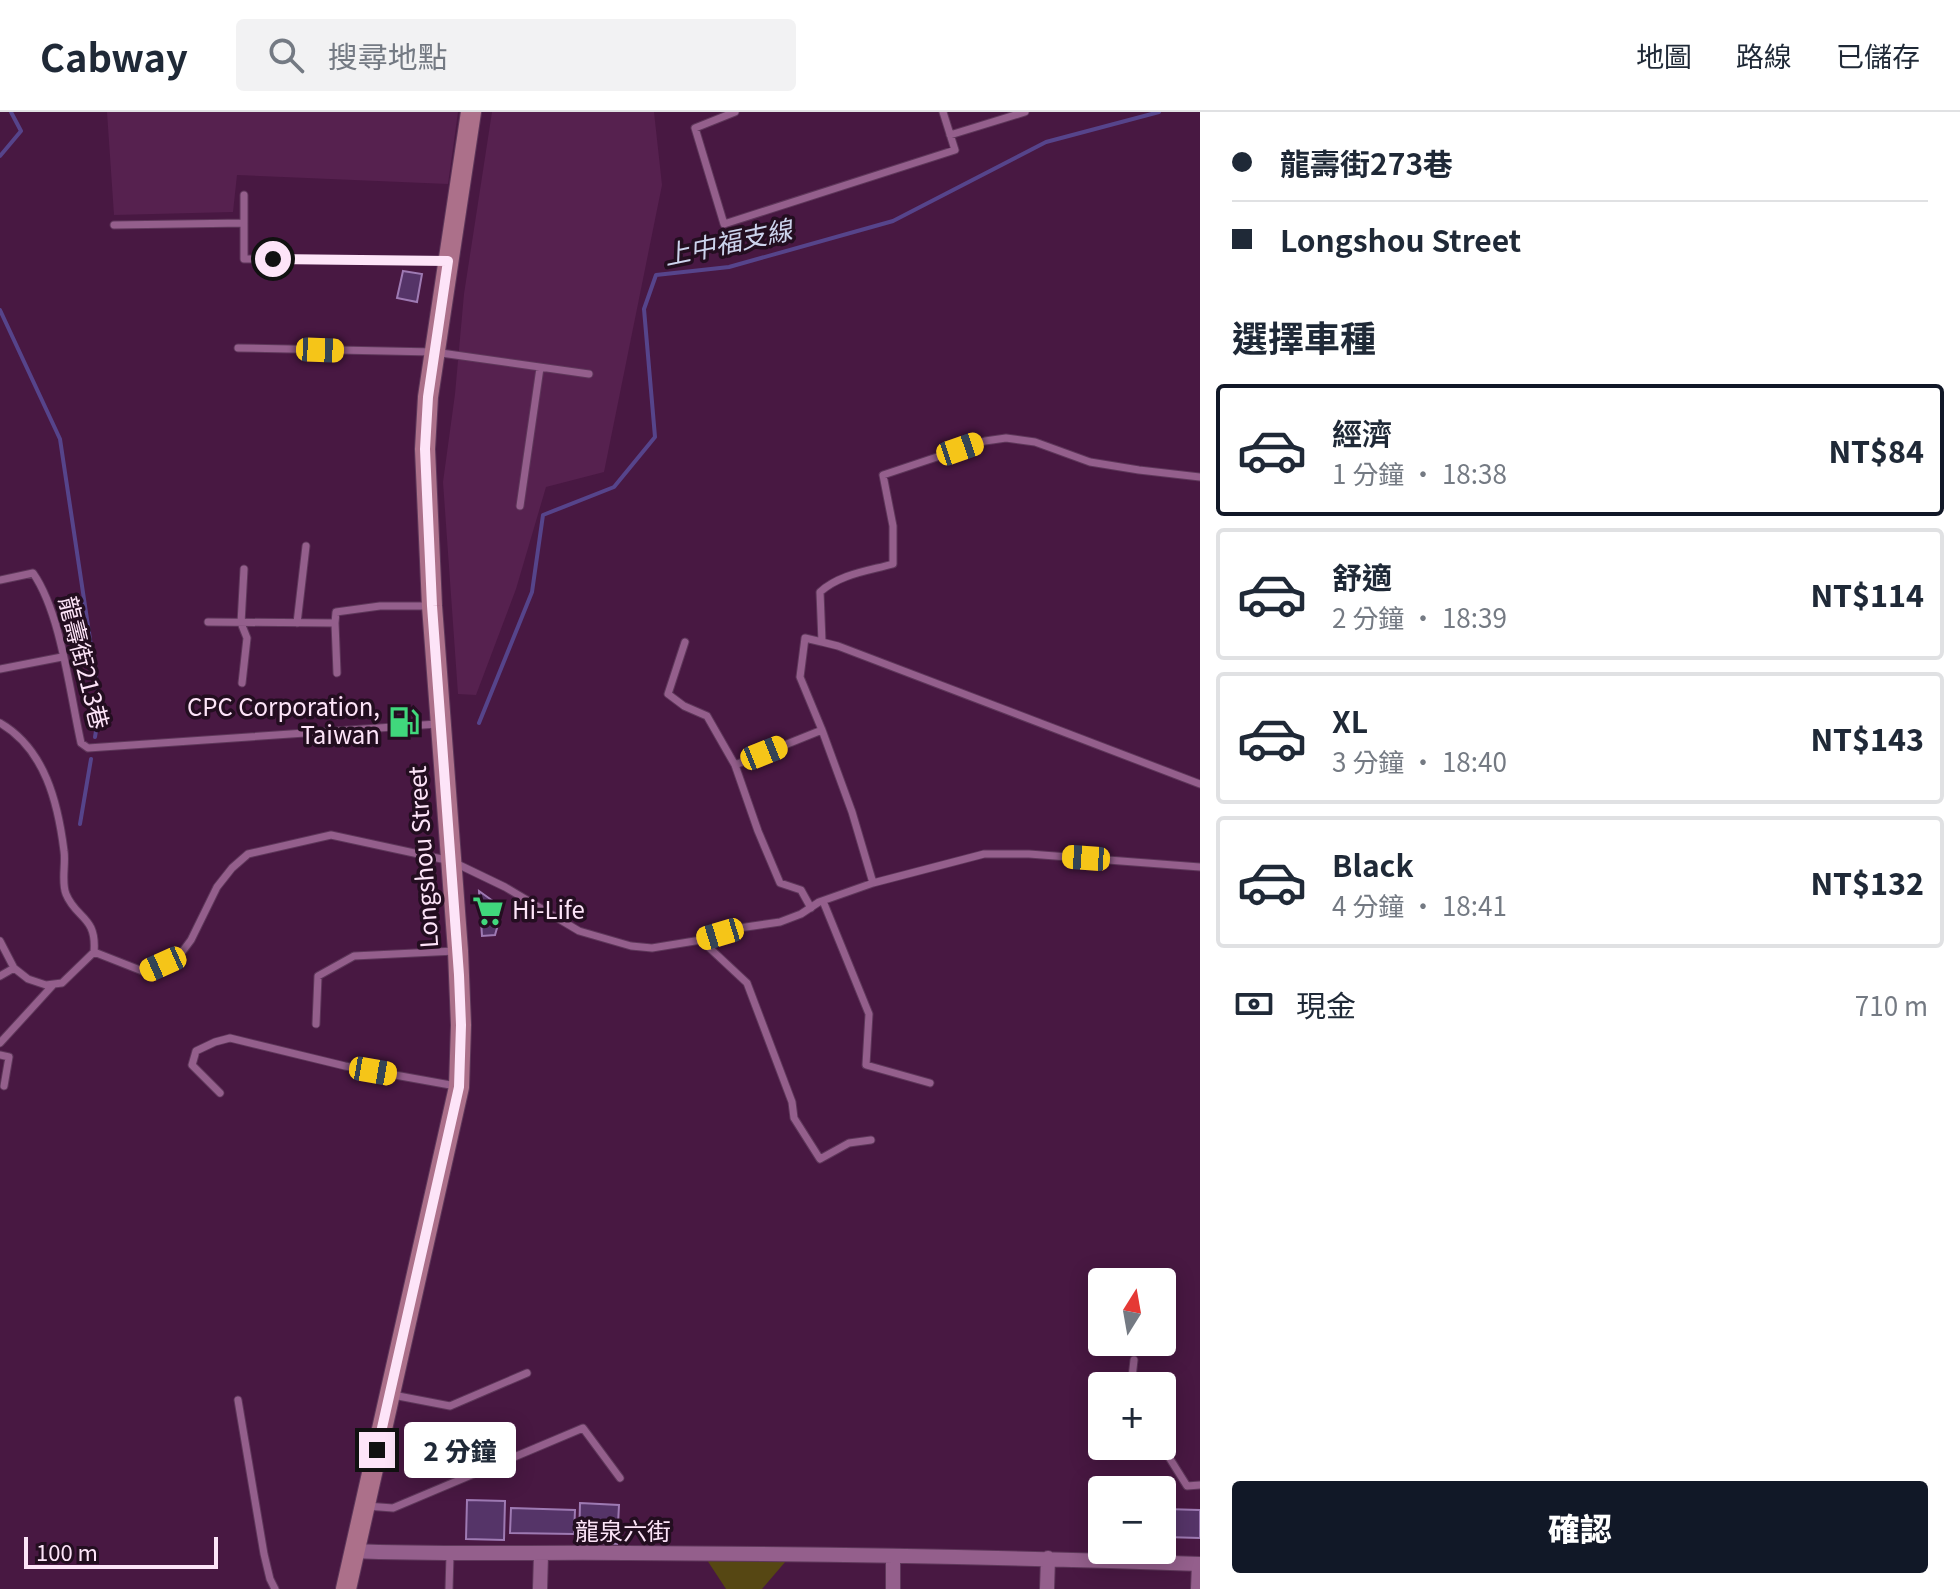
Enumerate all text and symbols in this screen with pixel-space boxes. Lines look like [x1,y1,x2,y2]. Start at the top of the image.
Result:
search box [236,19,796,91]
text: Cabway [40,28,188,83]
icon: search [264,33,308,77]
text: 搜尋地點 [328,33,448,77]
text: 地圖 [1636,35,1692,75]
text: 路線 [1736,35,1792,75]
text: 已儲存 [1836,35,1920,75]
text: 龍壽街273巷 [1280,140,1453,184]
water label: 上中福支線 [660,208,798,272]
text: Longshou Street [1280,217,1521,261]
route start [255,241,291,277]
text: 選擇車種 [1232,310,1376,362]
car [296,337,344,363]
text: 經濟 [1332,410,1392,454]
icon: car [1236,414,1308,486]
text: NT$84 [1828,428,1924,472]
car [933,430,987,468]
text: 1 分鐘 · 18:38 [1332,454,1507,491]
text: 舒適 [1332,554,1392,598]
icon: car [1236,558,1308,630]
text: NT$114 [1810,572,1924,616]
street label: 龍壽街213巷 [52,592,119,733]
text: 2 分鐘 · 18:39 [1332,598,1507,635]
place label: CPC Corporation, Taiwan [187,688,380,751]
text: XL [1332,698,1368,742]
icon: car [1236,702,1308,774]
fuel station icon: CPC Corporation, Taiwan [387,705,421,739]
text: NT$143 [1810,716,1924,760]
car [737,733,791,773]
text: 3 分鐘 · 18:40 [1332,742,1507,779]
street label: Longshou Street [398,765,445,949]
text: Black [1332,842,1414,886]
car [1061,844,1111,872]
icon: car [1236,846,1308,918]
text: NT$132 [1810,860,1924,904]
text: 4 分鐘 · 18:41 [1332,886,1507,923]
place label: Hi-Life [512,891,585,926]
supermarket icon: Hi-Life [471,894,505,928]
car [694,916,746,952]
car [136,943,190,985]
icon: cash [1232,982,1276,1026]
text: 現金 [1296,982,1356,1026]
text: 710 m [1855,986,1928,1023]
car [347,1055,399,1087]
north arrow [1088,1268,1176,1356]
map controls [1088,1268,1176,1564]
button: + [1088,1372,1176,1460]
callout: 2 分鐘 [405,1422,517,1478]
text: 2 分鐘 [423,1431,497,1468]
route end [359,1432,395,1468]
button: − [1088,1476,1176,1564]
button: 確認 [1232,1481,1928,1573]
street label: 龍泉六街 [575,1512,671,1547]
scale bar [24,1533,218,1569]
text: 100 m [36,1535,98,1567]

